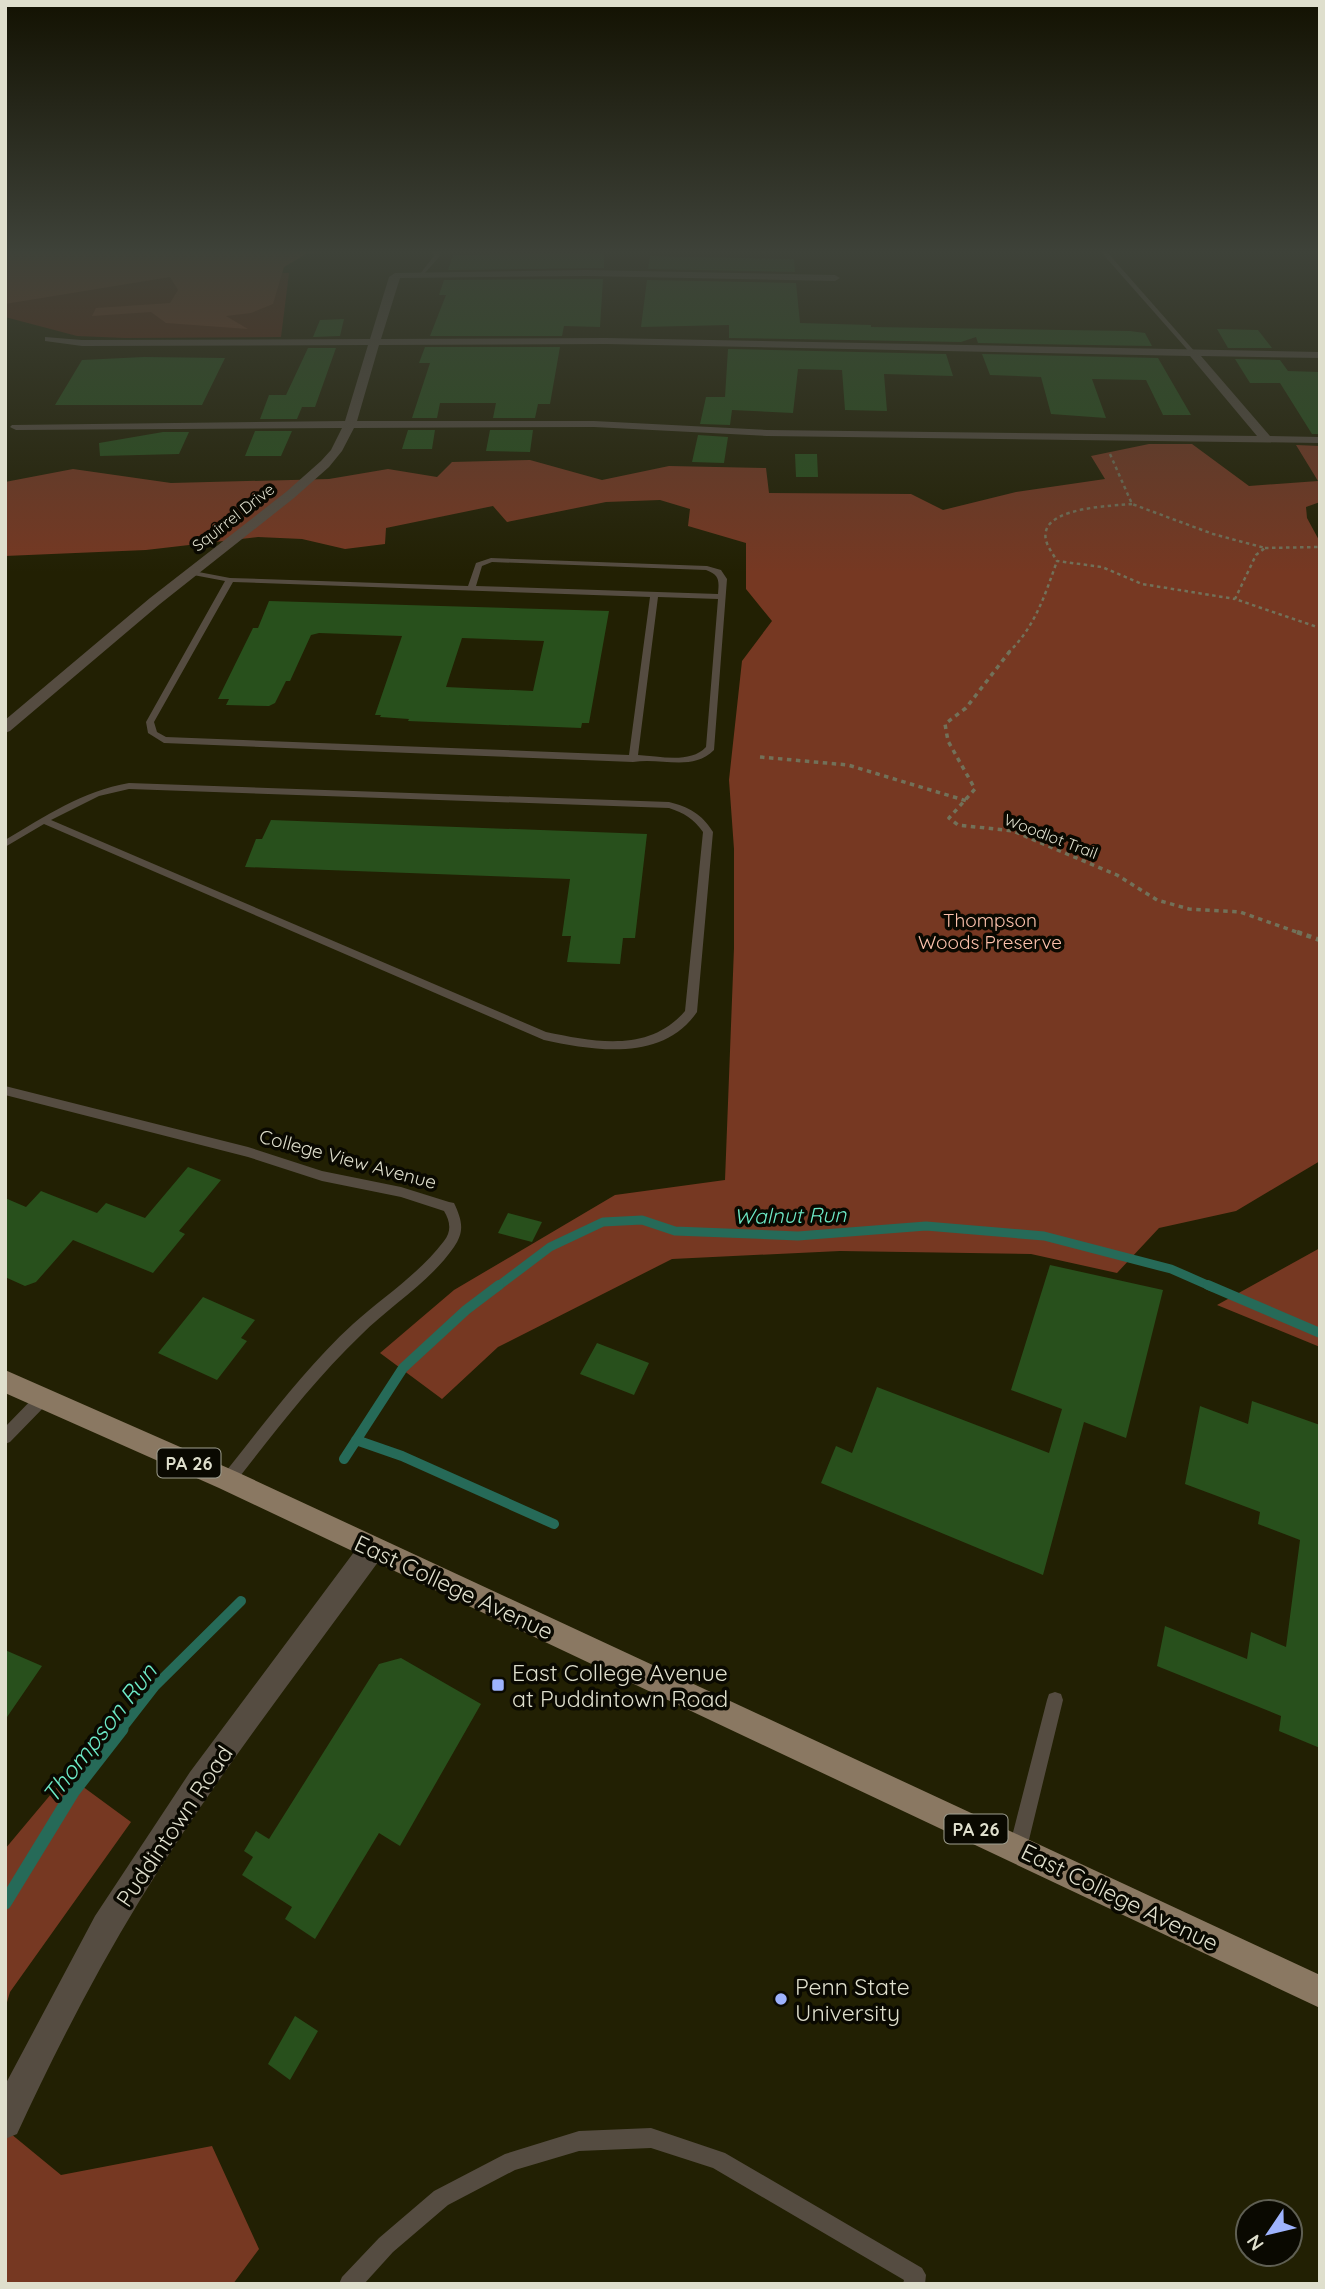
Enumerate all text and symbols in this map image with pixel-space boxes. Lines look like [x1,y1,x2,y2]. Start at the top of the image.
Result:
street label: Squirrel Drive [188,479,278,555]
street label: Woodlot Trail [1001,809,1101,863]
park label: Thompson Woods Preserve [918,908,1062,954]
street label: College View Avenue [257,1124,439,1194]
water label: Walnut Run [734,1201,847,1229]
road number: PA 26 [158,1448,220,1478]
street label: East College Avenue [350,1528,558,1646]
water label: Thompson Run [35,1656,163,1809]
place label: East College Avenue at Puddintown Road [512,1658,728,1713]
marker: East College Avenue at Puddintown Road [490,1677,506,1693]
street label: Puddintown Road [109,1740,239,1912]
road number: PA 26 [944,1814,1007,1843]
street label: East College Avenue [1017,1837,1223,1957]
place label: Penn State University [795,1972,910,2027]
marker: Penn State University [773,1991,789,2007]
north arrow [1234,2198,1304,2268]
text: N [1241,2230,1269,2255]

